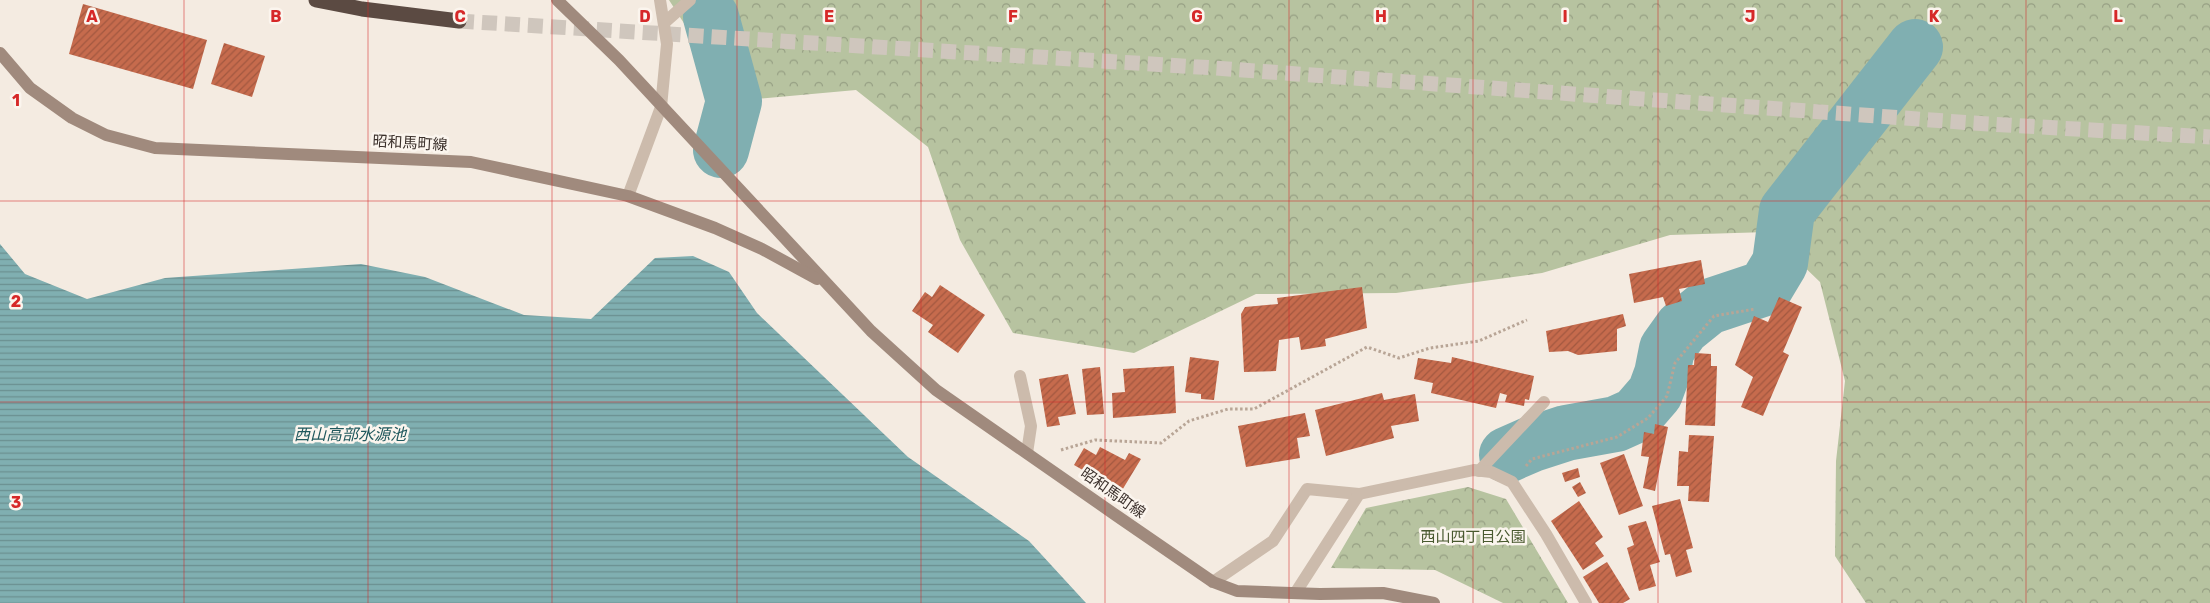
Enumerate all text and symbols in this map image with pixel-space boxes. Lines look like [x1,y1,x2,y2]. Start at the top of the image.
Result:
text: A [86,7,98,26]
text: B [270,7,282,26]
text: C [454,7,466,26]
text: D [639,7,651,26]
text: E [824,7,834,26]
text: F [1008,7,1018,26]
text: G [1191,7,1203,26]
text: H [1375,7,1387,26]
text: I [1562,7,1568,26]
text: J [1745,7,1755,26]
text: K [1929,7,1940,26]
text: L [2113,7,2123,26]
text: 1 [12,91,20,110]
street label: 昭和馬町線 [372,132,448,154]
text: 2 [11,292,21,311]
water label: 西山高部水源池 [294,425,408,444]
street label: 昭和馬町線 [1077,464,1149,522]
text: 3 [11,493,21,512]
park label: 西山四丁目公園 [1420,528,1526,546]

